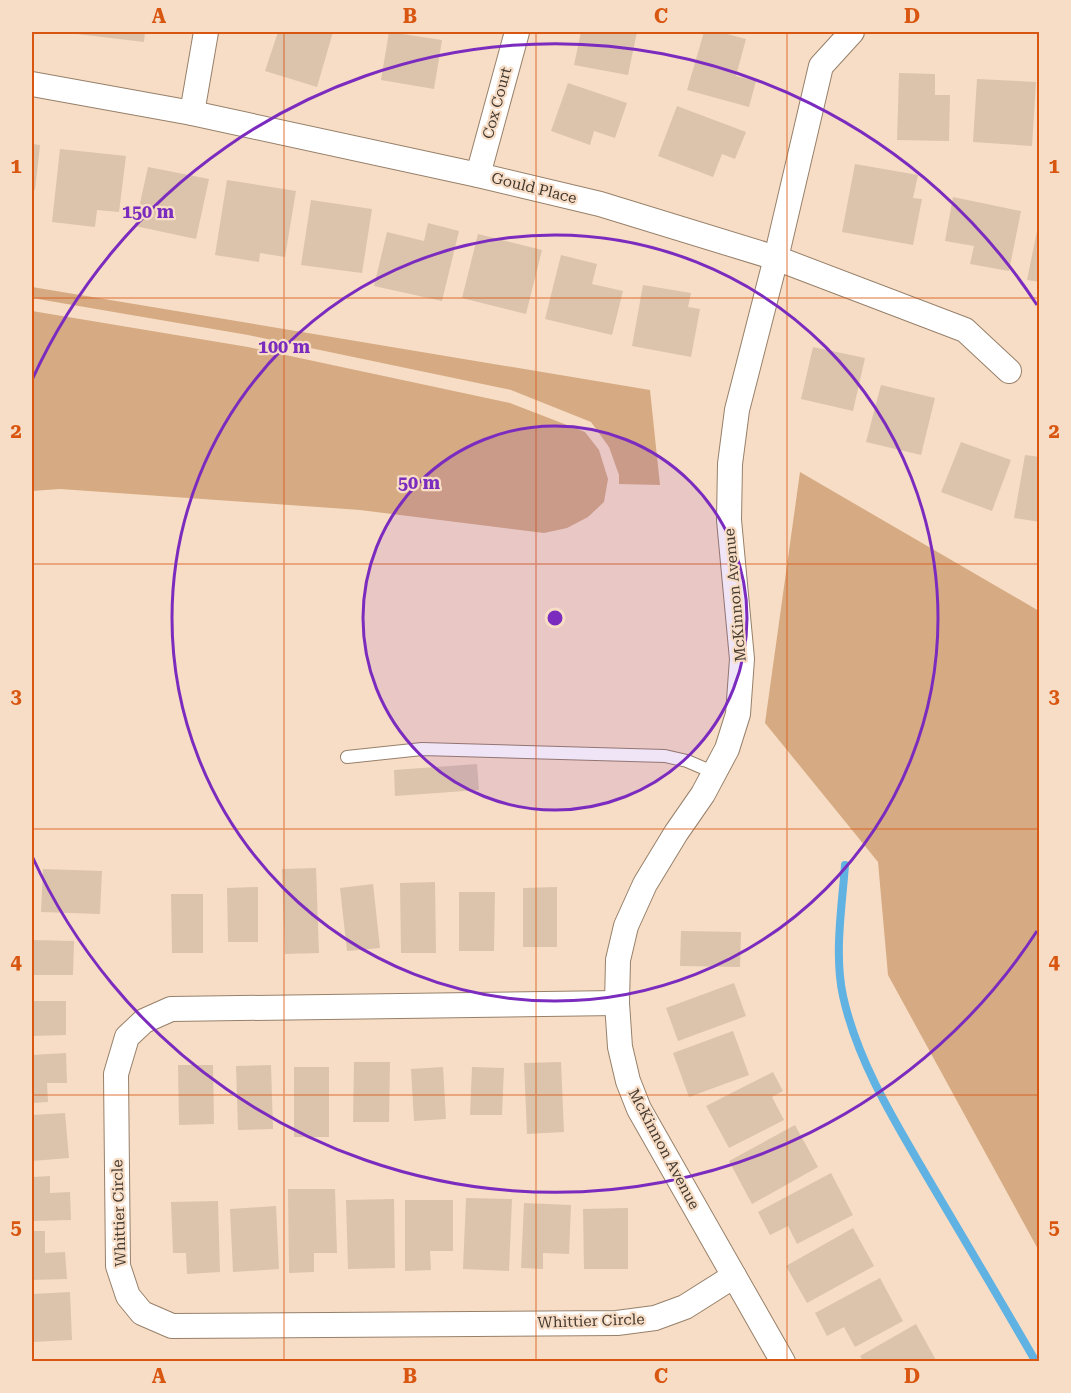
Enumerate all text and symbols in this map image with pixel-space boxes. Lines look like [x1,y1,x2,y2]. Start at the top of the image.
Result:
text: A [152,4,167,28]
text: B [403,4,417,28]
text: C [654,4,668,28]
text: D [904,4,920,28]
street label: Cox Court [479,65,515,141]
text: 1 [10,154,22,178]
text: 1 [1048,154,1060,178]
street label: Gould Place [489,169,579,207]
text: 150 m [122,201,175,222]
text: 100 m [258,336,311,357]
text: 2 [10,419,22,443]
text: 2 [1048,419,1060,443]
text: 50 m [398,472,441,493]
street label: McKinnon Avenue [720,527,750,663]
centre of rings [545,608,565,628]
text: 3 [10,684,22,708]
text: 3 [1048,684,1060,708]
text: 4 [10,950,22,974]
text: 4 [1048,950,1060,974]
street label: McKinnon Avenue [625,1086,703,1212]
street label: Whittier Circle [108,1159,130,1267]
text: 5 [10,1215,22,1239]
text: 5 [1048,1215,1060,1239]
street label: Whittier Circle [537,1310,645,1332]
text: A [152,1364,167,1388]
text: B [403,1364,417,1388]
text: C [654,1364,668,1388]
text: D [904,1364,920,1388]

